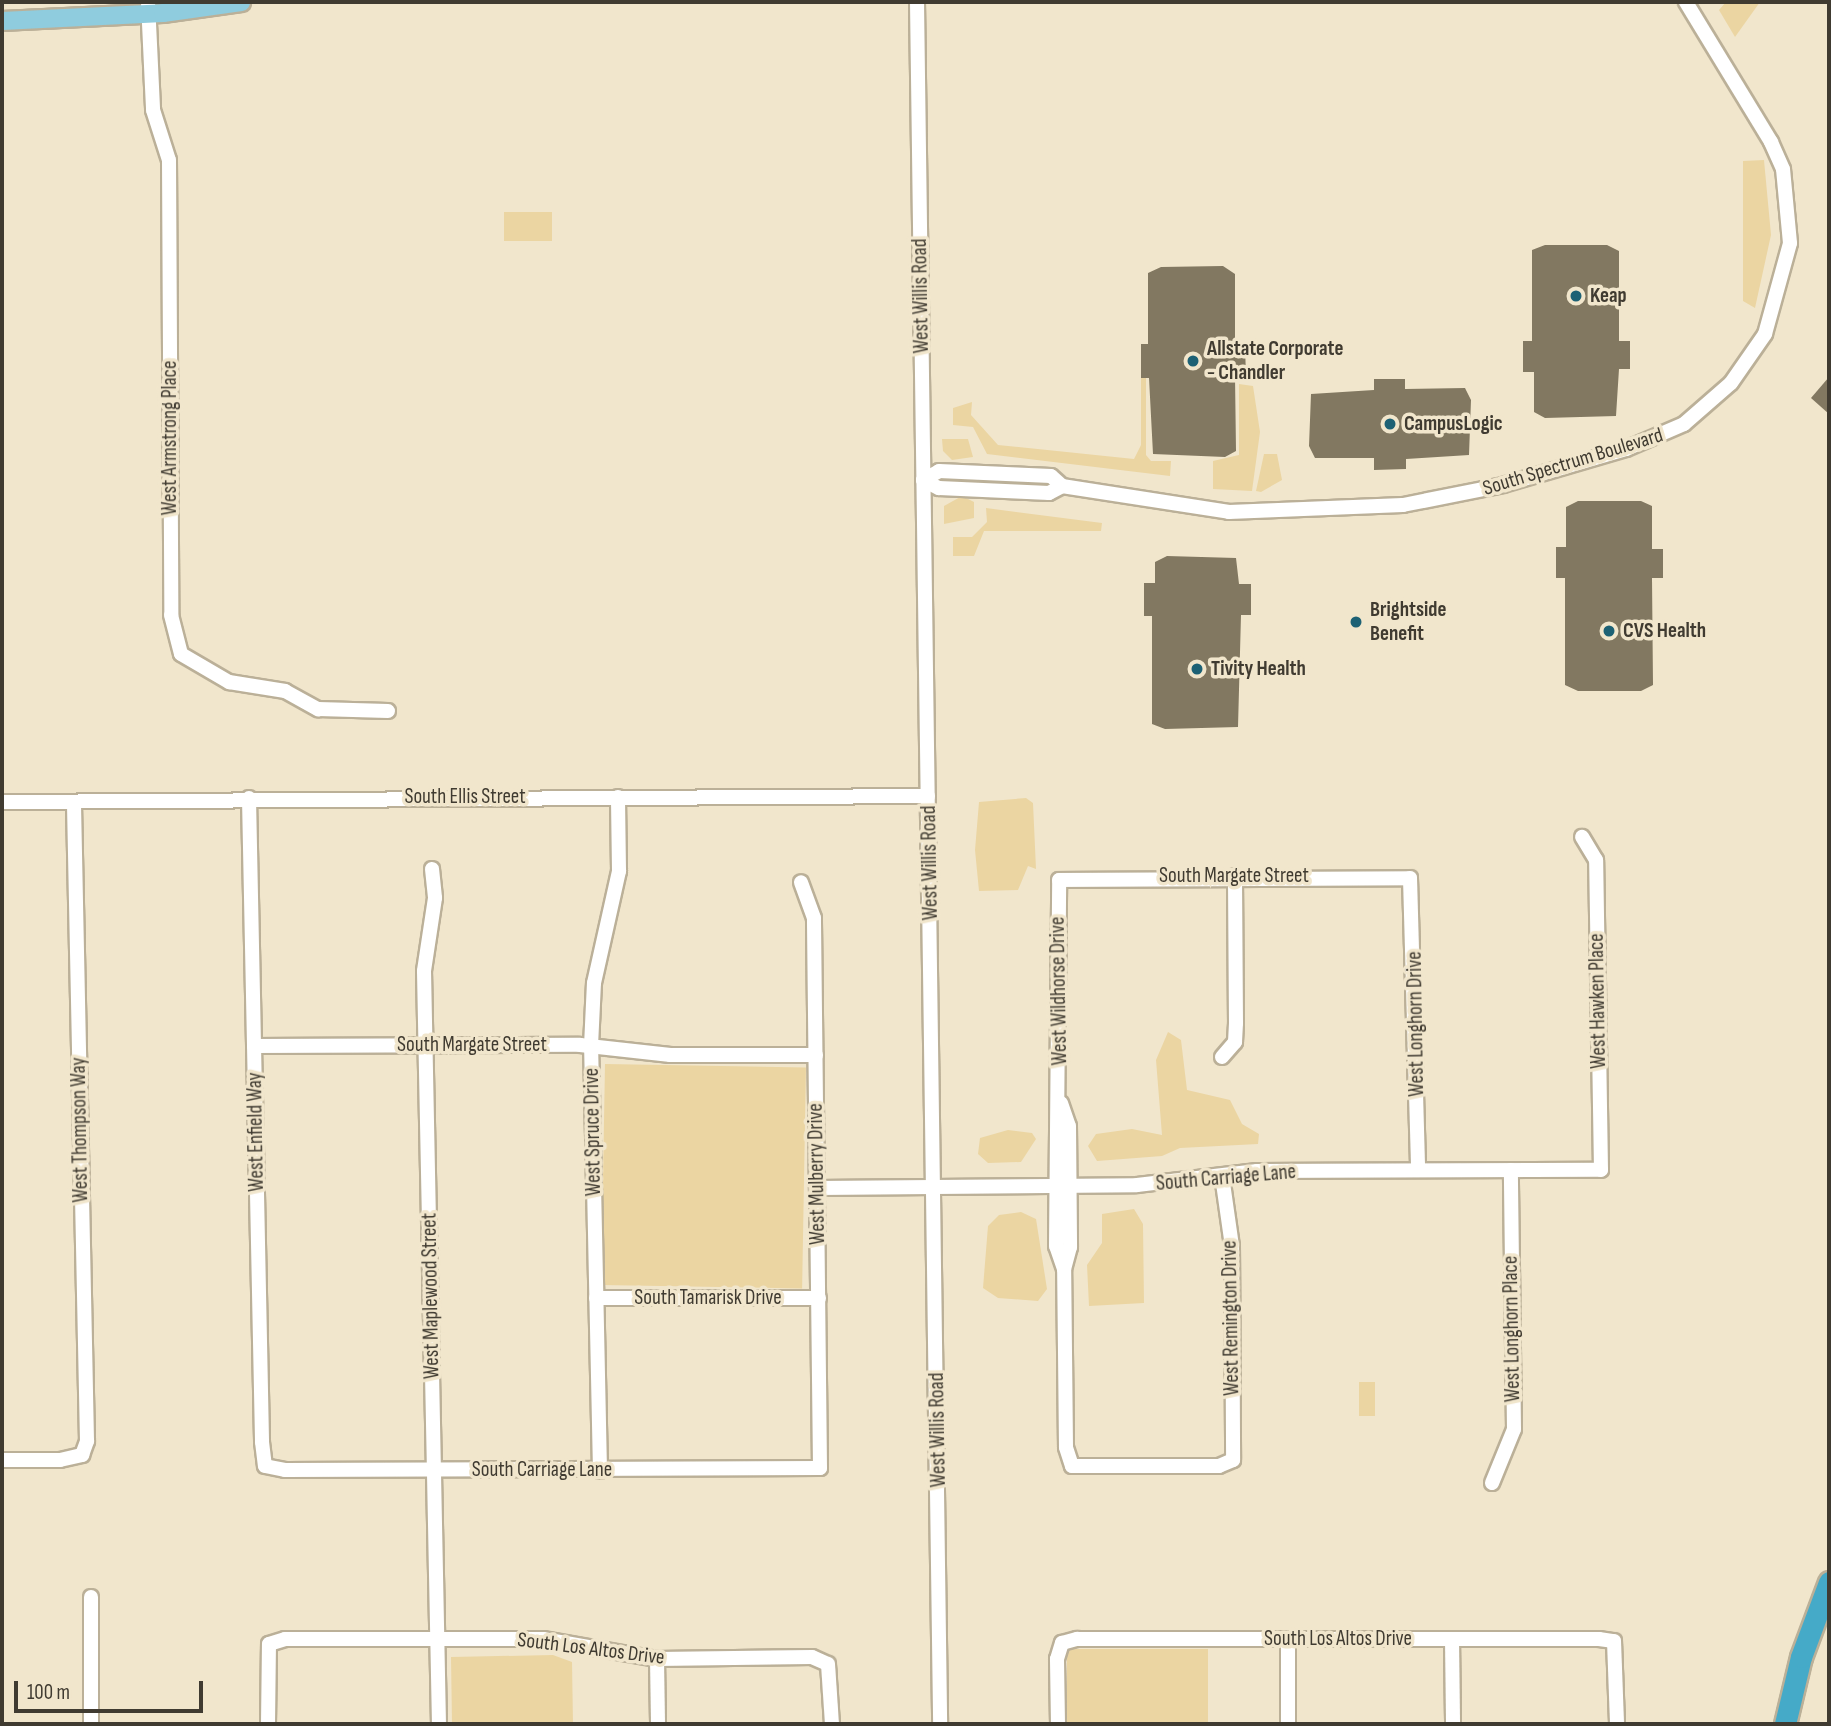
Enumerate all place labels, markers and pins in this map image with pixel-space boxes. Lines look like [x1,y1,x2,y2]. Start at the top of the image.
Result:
place label: Keap [1590,283,1627,309]
marker: Keap [1568,288,1584,304]
place label: Allstate Corporate - Chandler [1207,336,1343,386]
marker: Allstate Corporate - Chandler [1185,353,1201,369]
place label: CampusLogic [1404,411,1503,437]
marker: CampusLogic [1382,416,1398,432]
place label: Brightside Benefit [1370,597,1446,647]
marker: Brightside Benefit [1348,614,1364,630]
place label: CVS Health [1623,618,1706,644]
marker: CVS Health [1601,623,1617,639]
place label: Tivity Health [1211,656,1306,682]
marker: Tivity Health [1189,661,1205,677]

